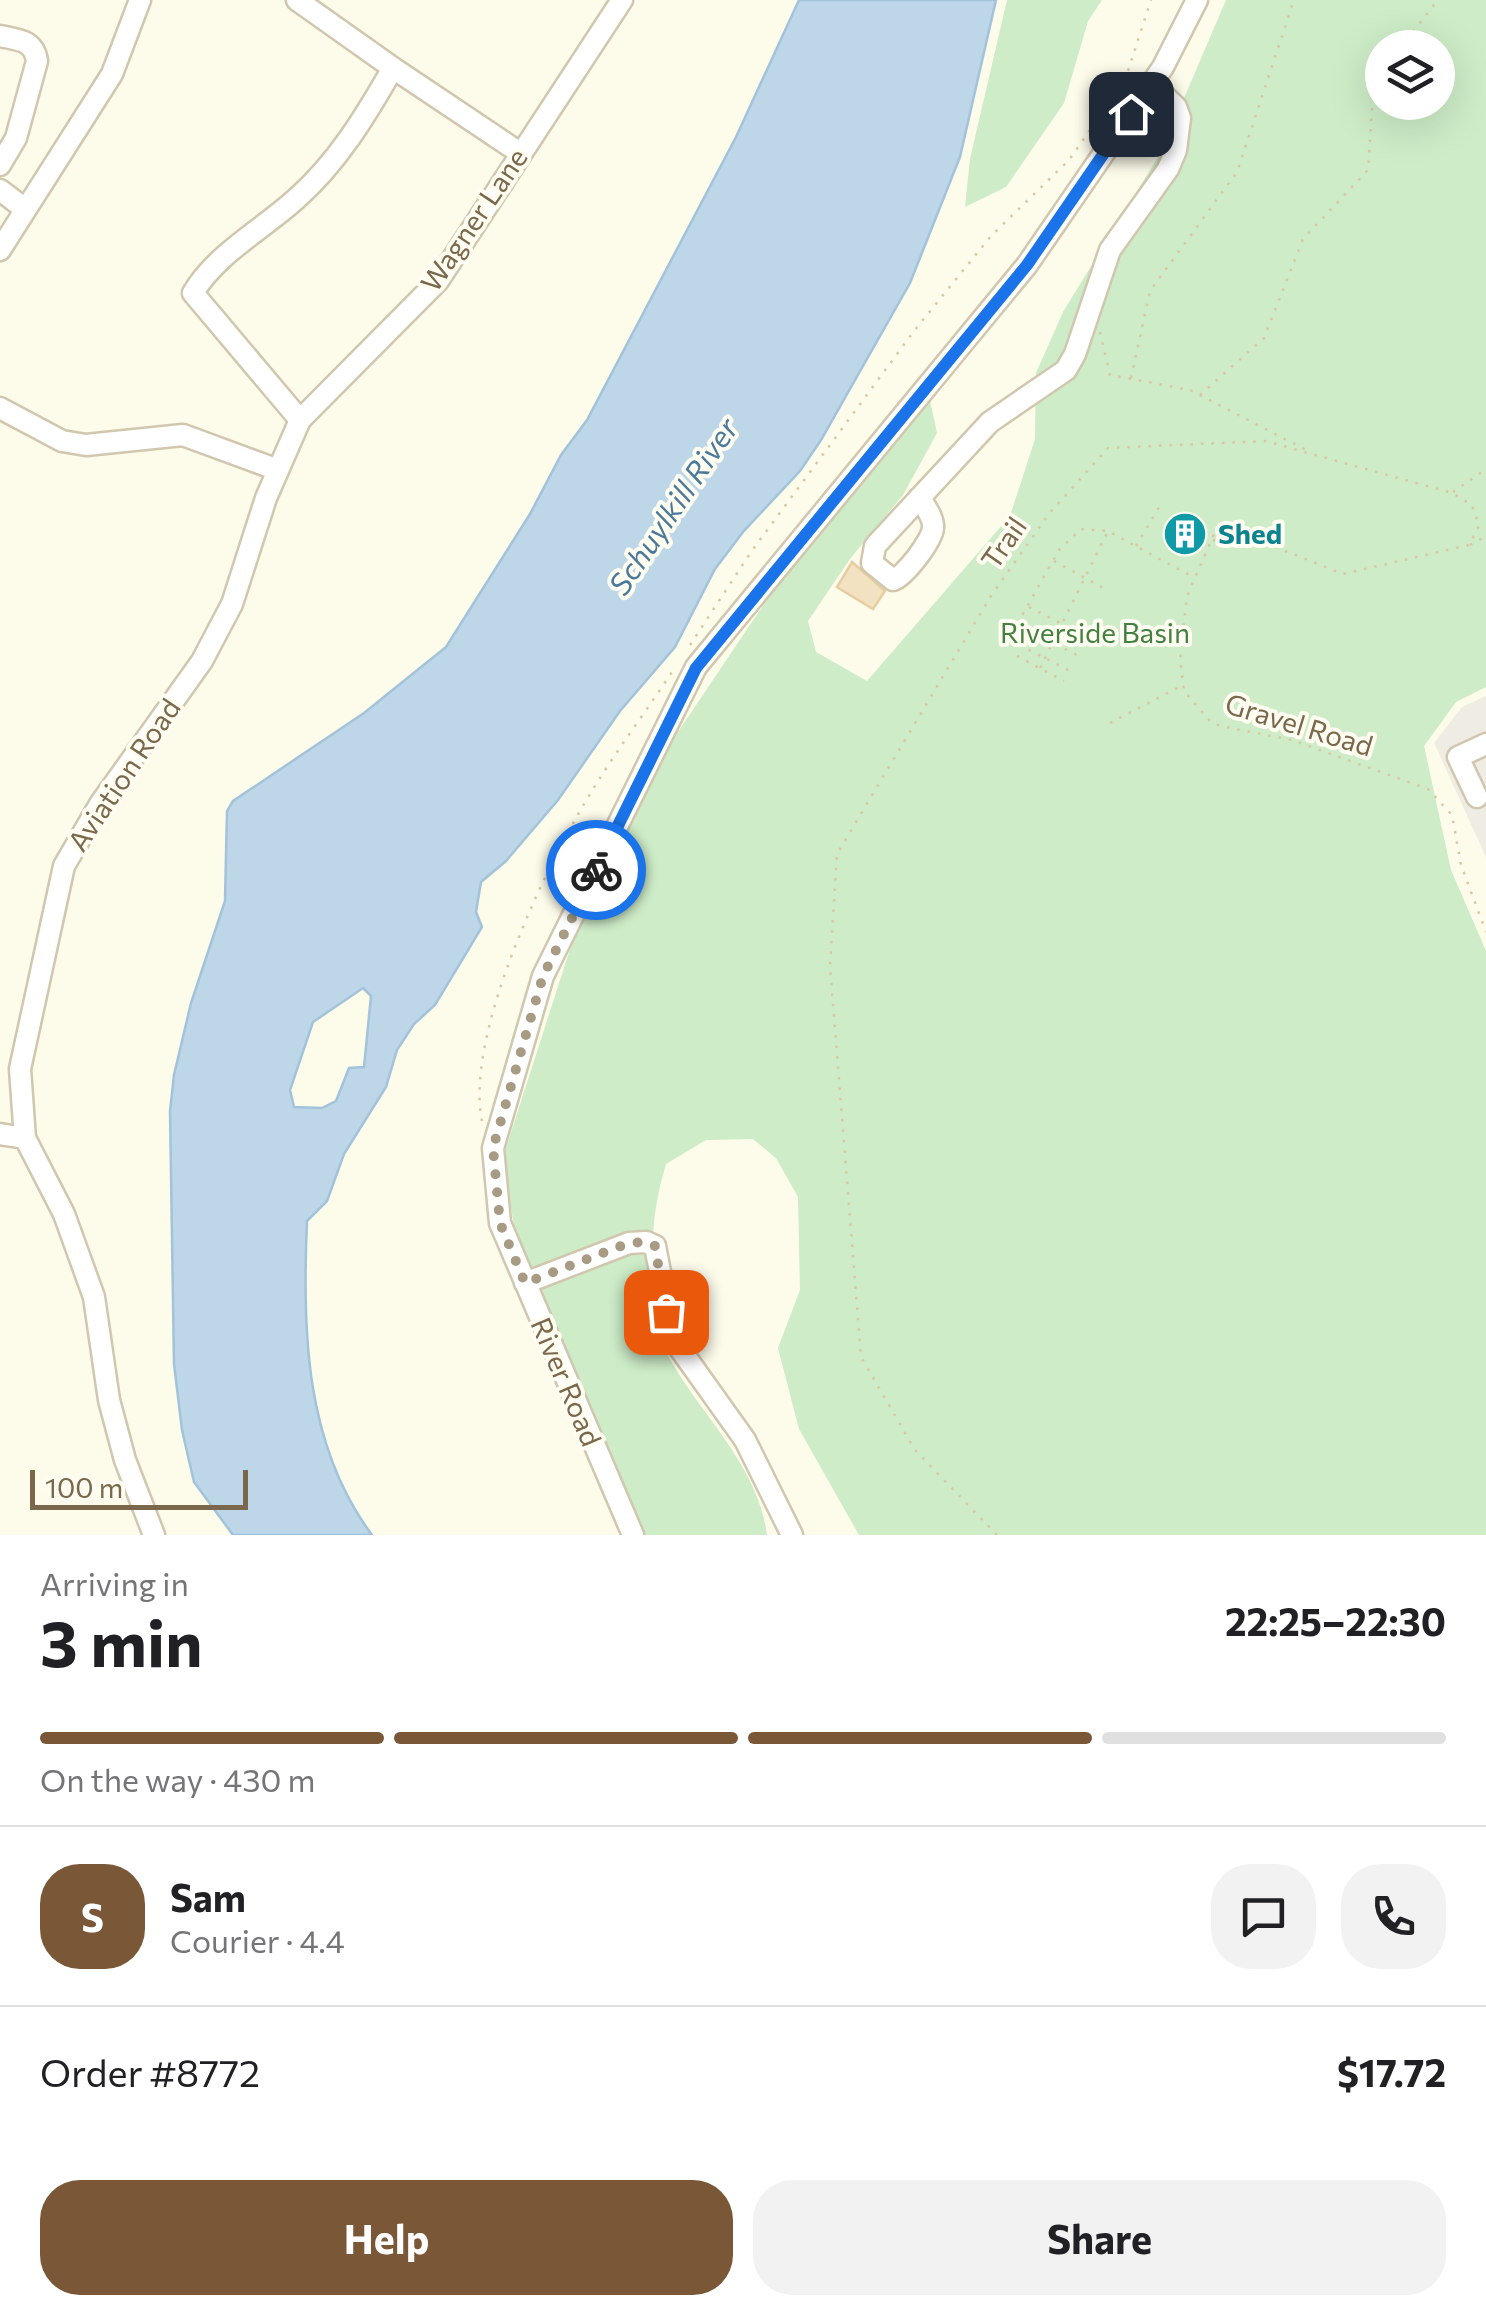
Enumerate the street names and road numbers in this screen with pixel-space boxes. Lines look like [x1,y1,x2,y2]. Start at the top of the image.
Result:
street label: Wagner Lane [413,141,534,298]
street label: Trail [973,510,1033,575]
street label: Gravel Road [1222,686,1377,763]
street label: Aviation Road [60,692,187,857]
street label: River Road [525,1312,609,1451]

